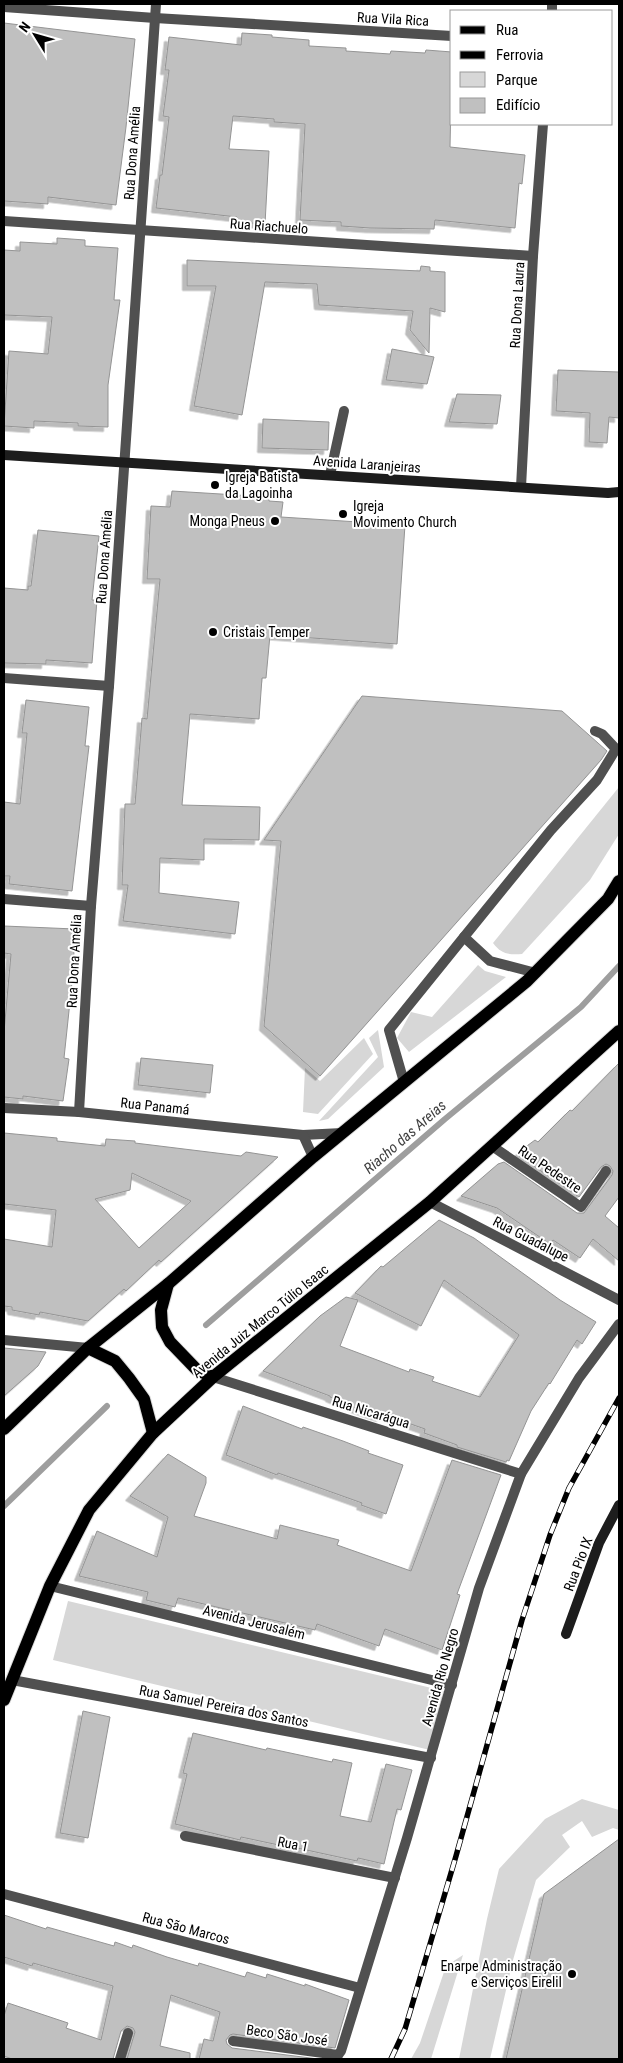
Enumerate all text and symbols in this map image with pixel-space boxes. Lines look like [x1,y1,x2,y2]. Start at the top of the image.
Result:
street label: Rua Vila Rica [357,9,429,29]
north arrow [10,10,60,60]
legend [450,10,613,125]
text: N [16,19,34,35]
text: Rua [496,21,518,39]
text: Ferrovia [496,46,544,64]
text: Parque [496,71,538,89]
text: Edifício [496,96,540,114]
street label: Rua Dona Amélia [121,105,143,201]
street label: Rua Riachuelo [229,215,309,237]
street label: Rua Dona Laura [507,261,527,349]
street label: Avenida Laranjeiras [313,452,421,476]
place label: Igreja Batista da Lagoinha [225,469,298,501]
marker: Igreja Batista da Lagoinha [209,479,221,491]
place label: Igreja Movimento Church [353,498,457,530]
marker: Igreja Movimento Church [337,508,349,520]
street label: Rua Dona Amélia [93,509,115,605]
place label: Monga Pneus [190,513,265,529]
marker: Monga Pneus [269,515,281,527]
place label: Cristais Temper [223,624,310,640]
marker: Cristais Temper [207,626,219,638]
street label: Rua Dona Amélia [64,914,84,1008]
street label: Rua Panamá [120,1094,190,1118]
water label: Riacho das Areias [360,1096,450,1178]
street label: Rua Pedestre [515,1142,585,1196]
street label: Rua Guadalupe [490,1213,572,1265]
street label: Avenida Juiz Marco Túlio Isaac [189,1261,331,1381]
street label: Rua Nicarágua [330,1393,412,1431]
street label: Rua Pio IX [560,1534,596,1593]
street label: Avenida Jerusalém [201,1602,307,1642]
street label: Avenida Rio Negro [418,1626,462,1728]
street label: Rua Samuel Pereira dos Santos [138,1682,310,1730]
street label: Rua 1 [276,1833,310,1855]
street label: Rua São Marcos [141,1909,231,1947]
place label: Enarpe Administração e Serviços EireliI [440,1958,562,1990]
marker: Enarpe Administração e Serviços EireliI [566,1968,578,1980]
street label: Beco São José [245,2021,329,2049]

